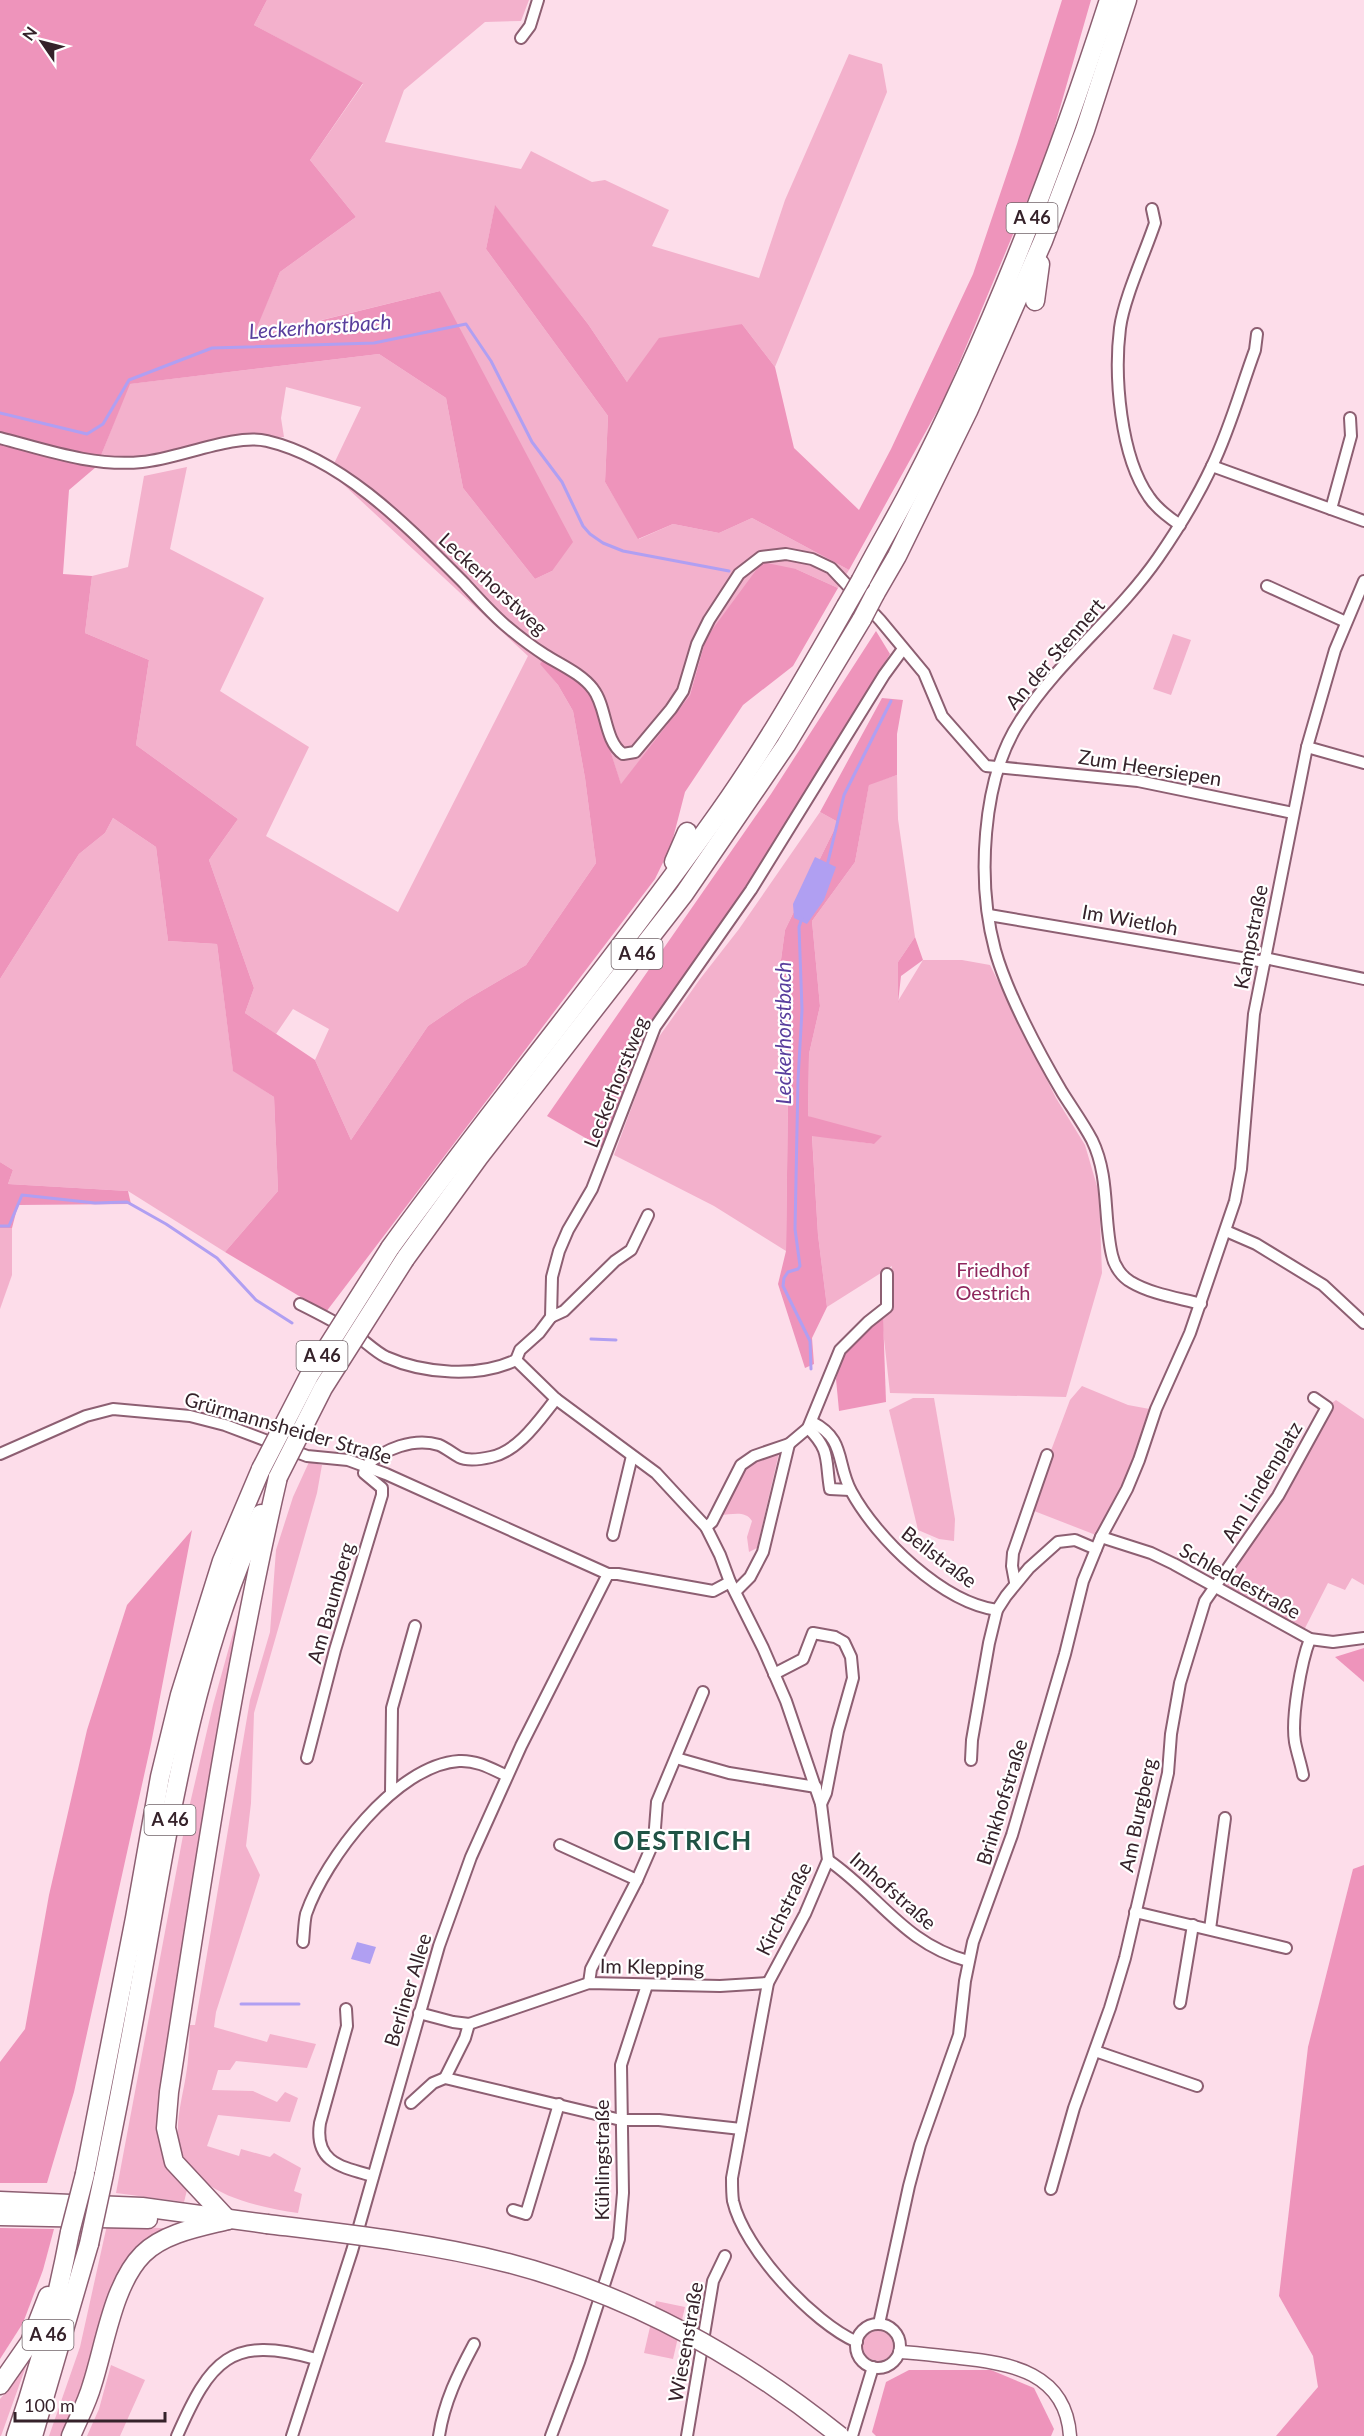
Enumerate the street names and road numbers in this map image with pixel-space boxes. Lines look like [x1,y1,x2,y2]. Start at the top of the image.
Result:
road number: A 46 [1006,203,1058,233]
street label: Leckerhorstweg [435,527,553,640]
street label: An der Stennert [1000,593,1109,714]
street label: Zum Heersiepen [1077,744,1223,790]
street label: Kampstraße [1228,883,1272,991]
street label: Im Wietloh [1080,899,1180,939]
road number: A 46 [612,939,662,969]
street label: Leckerhorstweg [578,1013,652,1151]
road number: A 46 [296,1341,348,1371]
street label: Grürmannsheider Straße [182,1386,395,1468]
street label: Am Lindenplatz [1216,1417,1306,1546]
street label: Beilstraße [897,1520,982,1592]
street label: Schleddestraße [1176,1537,1305,1623]
street label: Am Baumberg [301,1540,359,1666]
street label: Brinkhofstraße [970,1736,1032,1868]
street label: Am Burgberg [1113,1756,1161,1874]
road number: A 46 [144,1805,195,1835]
street label: Imhofstraße [846,1846,942,1934]
street label: Kirchstraße [750,1858,816,1959]
street label: Berliner Allee [378,1930,436,2049]
street label: Im Klepping [600,1953,704,1979]
street label: Kühlingstraße [589,2099,613,2221]
street label: Wiesenstraße [663,2280,707,2404]
road number: A 46 [22,2320,74,2350]

